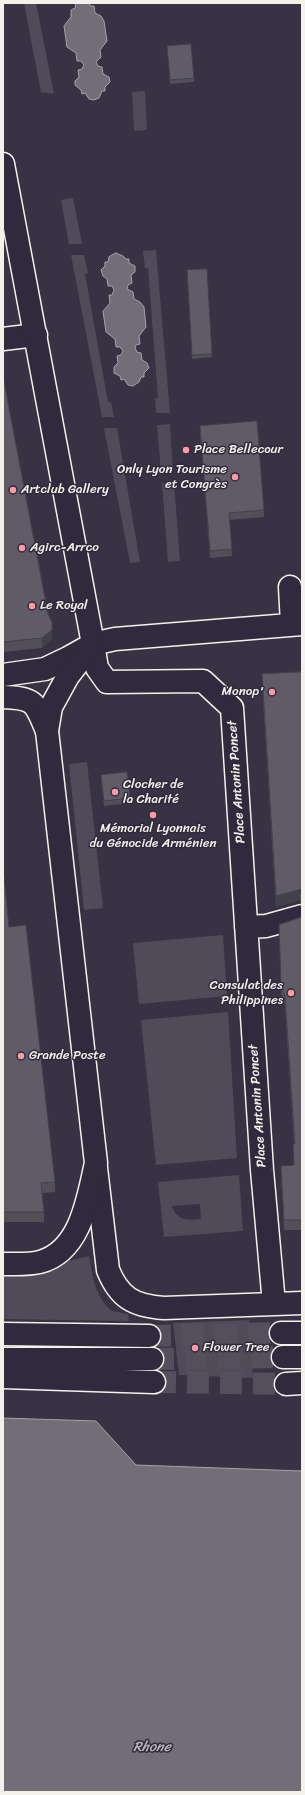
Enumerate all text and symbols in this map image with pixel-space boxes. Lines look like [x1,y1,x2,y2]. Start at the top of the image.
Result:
place label: Place Bellecour [194,442,283,458]
marker: Place Bellecour [181,445,191,455]
place label: Only Lyon Tourisme et Congrès [117,462,227,493]
marker: Only Lyon Tourisme et Congrès [230,472,240,482]
place label: Artclub Gallery [21,482,109,498]
marker: Artclub Gallery [8,485,18,495]
place label: Agirc-Arrco [30,540,99,556]
marker: Agirc-Arrco [17,543,27,553]
place label: Le Royal [40,598,88,614]
marker: Le Royal [27,601,37,611]
place label: Monop' [221,684,264,700]
marker: Monop' [267,687,277,697]
street label: Place Antonin Poncet [225,720,249,844]
place label: Clocher de la Charité [123,777,184,808]
marker: Clocher de la Charité [110,787,120,797]
marker: Mémorial Lyonnais du Génocide Arménien [148,810,158,820]
place label: Mémorial Lyonnais du Génocide Arménien [89,821,217,852]
place label: Consulat des Philippines [210,978,283,1009]
marker: Consulat des Philippines [286,988,296,998]
street label: Place Antonin Poncet [246,1044,270,1168]
place label: Grande Poste [29,1048,106,1064]
marker: Grande Poste [16,1051,26,1061]
place label: Flower Tree [203,1340,270,1356]
marker: Flower Tree [190,1343,200,1353]
water label: Rhone [133,1739,171,1755]

